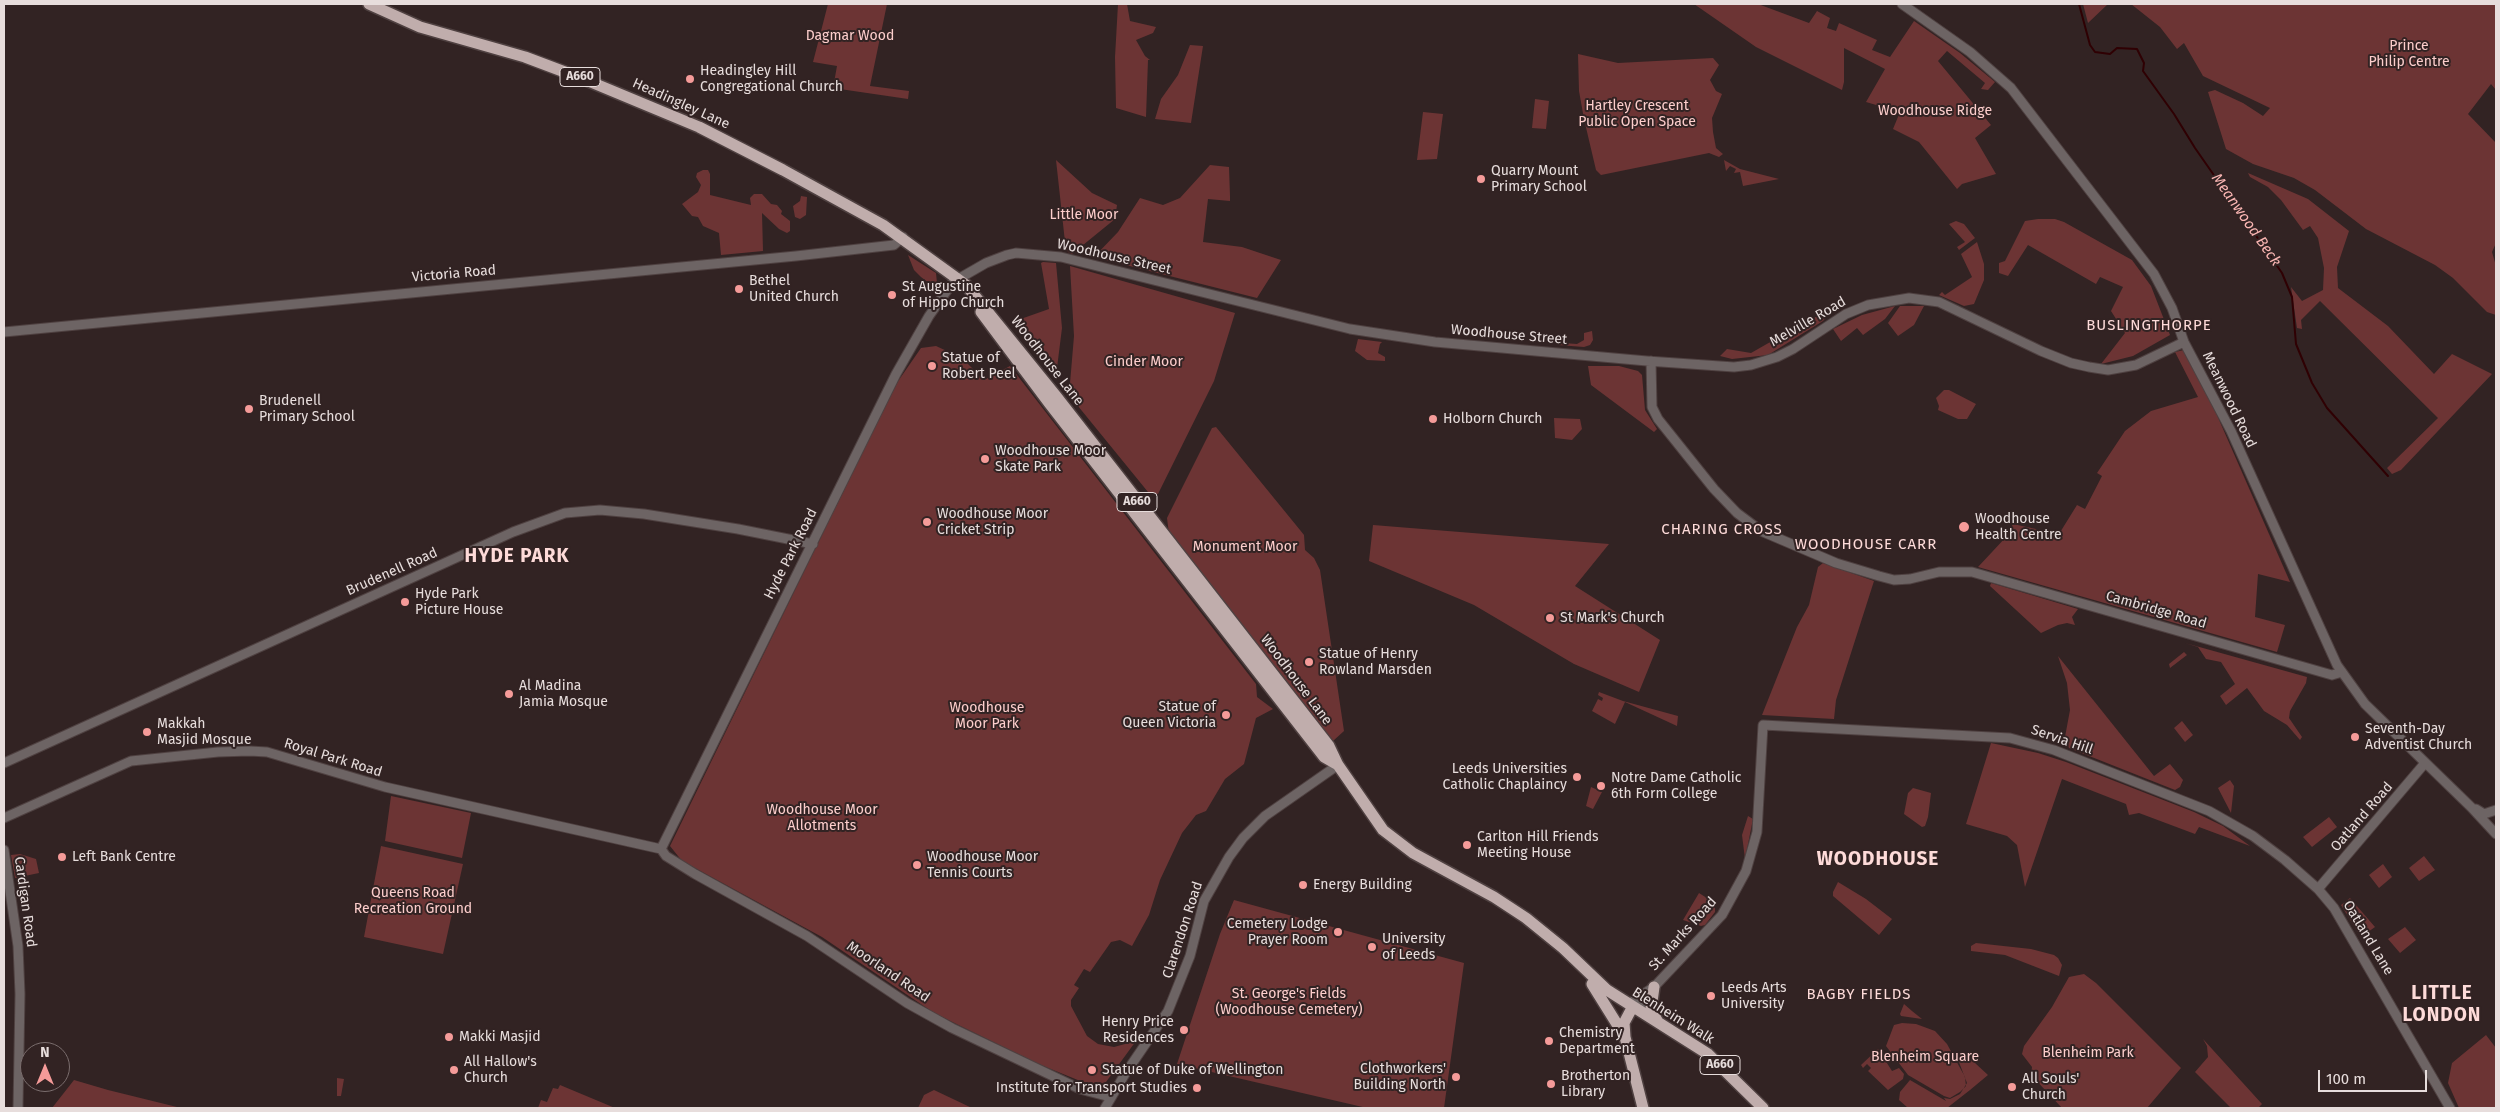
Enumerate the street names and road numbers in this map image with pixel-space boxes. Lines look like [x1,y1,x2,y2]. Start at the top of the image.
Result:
road number: A660 [560,68,600,86]
street label: Headingley Lane [630,75,732,133]
street label: Woodhouse Street [1055,236,1173,278]
street label: Victoria Road [411,262,497,286]
street label: Melville Road [1767,293,1849,351]
street label: Woodhouse Lane [1007,313,1087,409]
street label: Woodhouse Street [1450,322,1568,348]
street label: Meanwood Road [2198,349,2260,451]
road number: A660 [1117,492,1157,512]
street label: Hyde Park Road [761,506,821,602]
street label: Brudenell Road [344,544,440,600]
street label: Cambridge Road [2104,588,2208,632]
street label: Woodhouse Lane [1257,631,1335,729]
street label: Servia Hill [2029,722,2095,758]
street label: Royal Park Road [282,735,384,781]
street label: Oatland Road [2327,779,2397,855]
street label: Cardigan Road [10,856,40,948]
street label: Clarendon Road [1159,879,1207,981]
street label: St. Marks Road [1646,894,1720,974]
street label: Oatland Lane [2339,898,2397,978]
street label: Moorland Road [843,938,933,1006]
street label: Blenheim Walk [1629,984,1717,1048]
road number: A660 [1700,1056,1740,1074]

